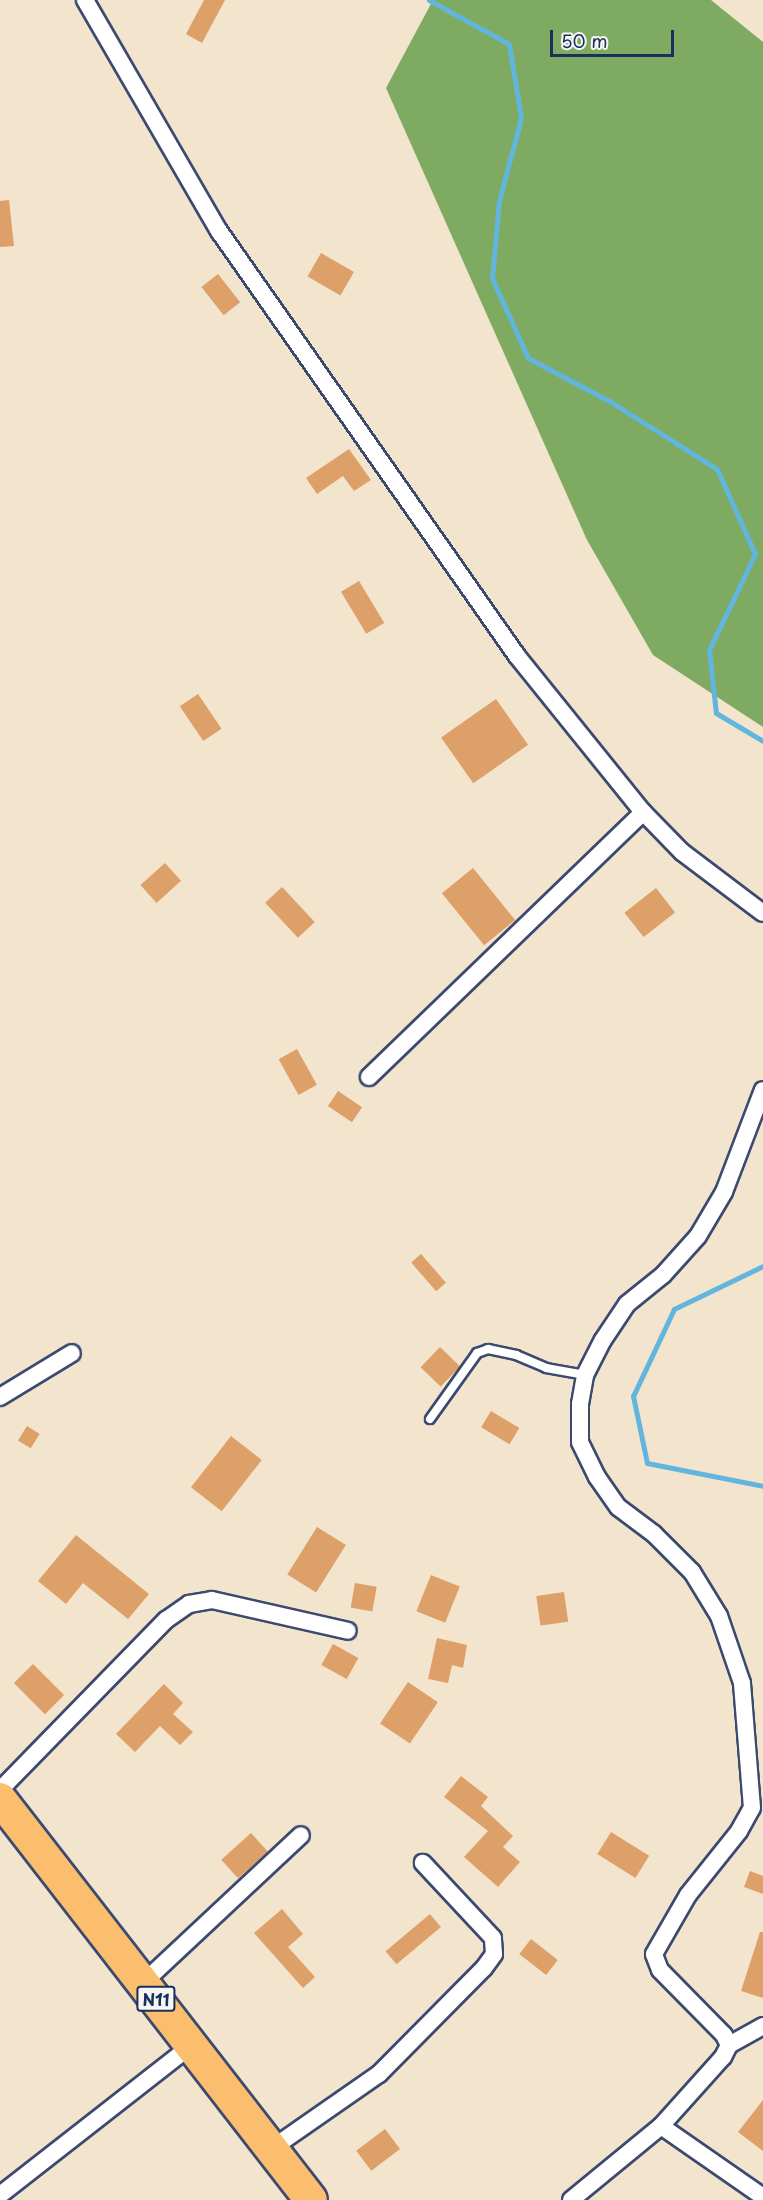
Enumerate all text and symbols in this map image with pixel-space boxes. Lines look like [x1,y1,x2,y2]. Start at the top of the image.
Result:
scale bar [553,18,678,56]
text: 50 m [561,27,608,54]
road number: N11 [135,1986,177,2012]

